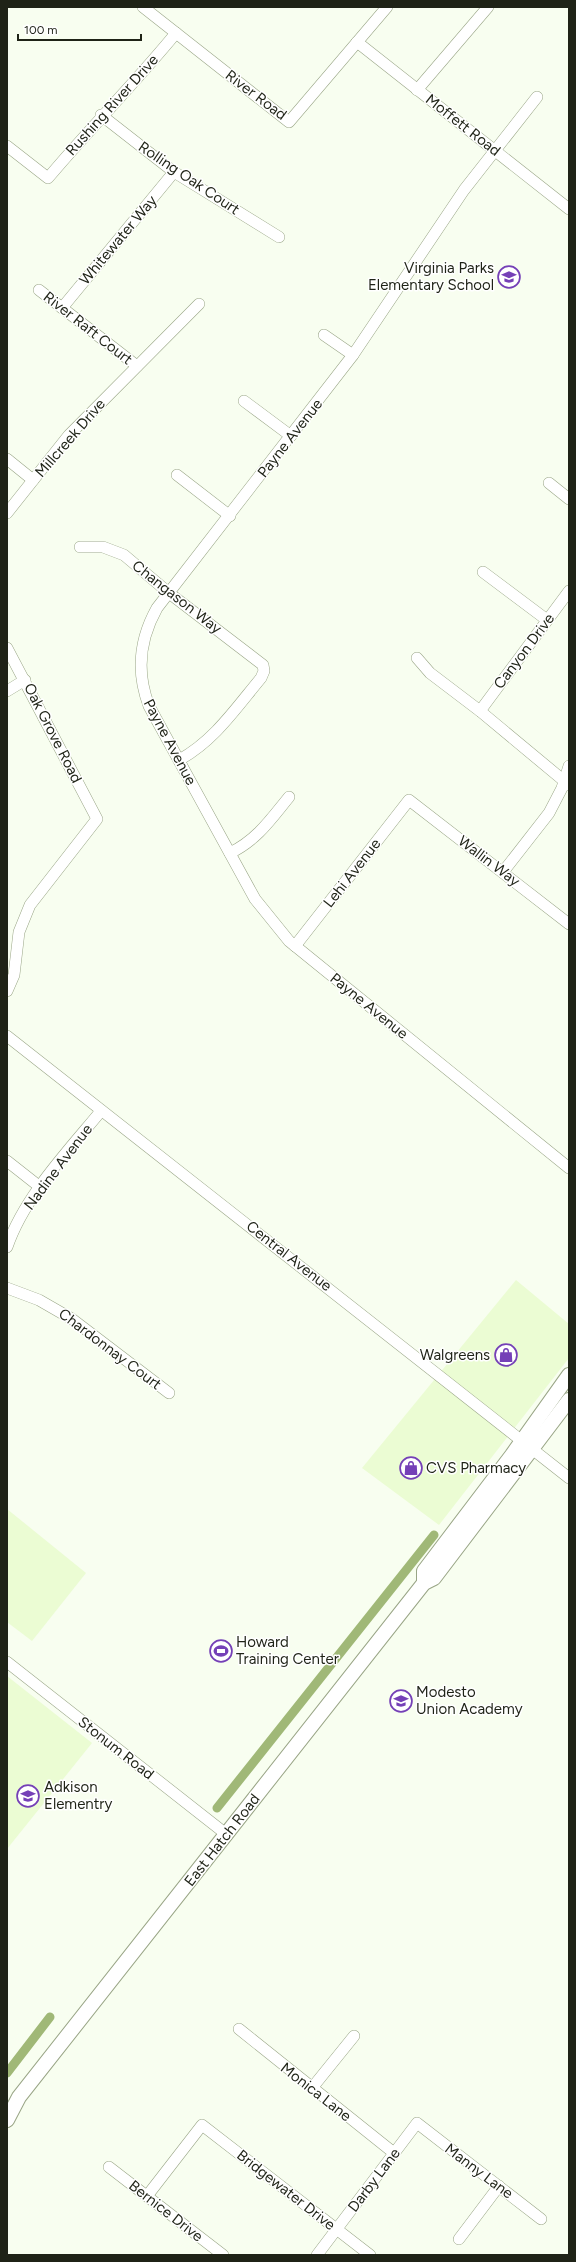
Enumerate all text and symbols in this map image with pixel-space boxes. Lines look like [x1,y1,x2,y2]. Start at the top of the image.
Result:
scale bar [18,16,141,42]
text: 100 m [24,23,58,37]
street label: Rushing River Drive [62,51,162,159]
street label: River Road [222,66,290,124]
street label: Moffett Road [422,90,504,160]
street label: Rolling Oak Court [135,138,243,219]
street label: Whitewater Way [75,192,161,288]
place label: Virginia Parks Elementary School [368,259,494,294]
school or university icon: Virginia Parks Elementary School [496,264,522,290]
street label: River Raft Court [40,288,136,369]
street label: Millcreek Drive [31,395,109,481]
street label: Payne Avenue [254,395,326,481]
street label: Changason Way [129,556,225,638]
street label: Canyon Drive [490,610,558,692]
street label: Oak Grove Road [20,680,86,786]
street label: Payne Avenue [140,696,200,788]
street label: Wallin Way [455,832,524,890]
street label: Lehi Avenue [320,835,384,911]
street label: Payne Avenue [326,969,412,1043]
street label: Nadine Avenue [20,1121,96,1213]
street label: Central Avenue [243,1217,335,1295]
street label: Chardonnay Court [55,1305,165,1394]
shop icon: Walgreens [493,1342,519,1368]
place label: Walgreens [420,1346,490,1364]
shop icon: CVS Pharmacy [398,1455,424,1481]
place label: CVS Pharmacy [426,1459,526,1477]
place label: Howard Training Center [236,1633,339,1668]
sports icon: Howard Training Center [208,1638,234,1664]
place label: Modesto Union Academy [416,1683,523,1718]
school or university icon: Modesto Union Academy [388,1688,414,1714]
street label: Stonum Road [74,1713,158,1783]
place label: Adkison Elementry [44,1778,112,1813]
school or university icon: Adkison Elementry [15,1783,41,1809]
street label: East Hatch Road [180,1790,264,1890]
street label: Monica Lane [277,2059,355,2125]
street label: Manny Lane [441,2140,517,2202]
street label: Darby Lane [344,2145,404,2215]
street label: Bridgewater Drive [233,2146,339,2234]
street label: Bernice Drive [125,2177,207,2245]

